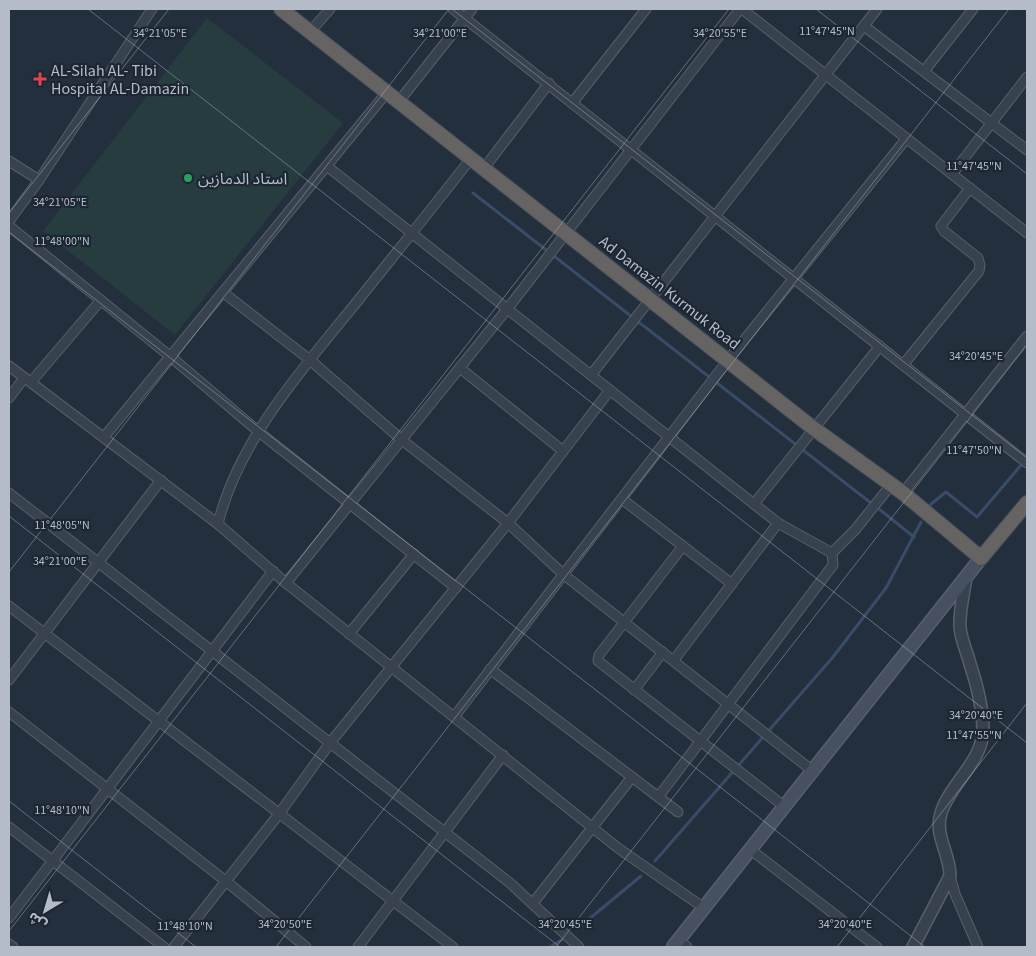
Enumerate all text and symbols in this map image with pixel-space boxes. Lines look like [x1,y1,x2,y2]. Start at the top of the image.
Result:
text: 11°47'45"N [799,23,855,40]
text: 34°21'05"E [133,25,187,42]
text: 34°21'00"E [413,25,467,42]
text: 34°20'55"E [693,25,747,42]
place label: AL-Silah AL- Tibi Hospital AL-Damazin [51,60,189,100]
marker: AL-Silah AL- Tibi Hospital AL-Damazin [33,72,47,86]
text: 11°47'45"N [946,158,1002,175]
place label: استاد الدمازين [198,168,287,190]
marker: استاد الدمازين [182,172,194,184]
text: 34°21'05"E [33,194,87,211]
street label: Ad Damazin Kurmuk Road [594,231,744,355]
text: 11°48'00"N [34,233,90,250]
text: 34°20'45"E [949,348,1003,365]
text: 11°47'50"N [946,442,1002,459]
text: 11°48'05"N [34,517,90,534]
text: 34°21'00"E [33,553,87,570]
text: 34°20'40"E [949,707,1003,724]
text: 11°47'55"N [946,727,1002,744]
text: 11°48'10"N [34,802,90,819]
north arrow [20,886,70,936]
text: ش [24,907,51,934]
text: 34°20'50"E [258,916,312,933]
text: 34°20'45"E [538,916,592,933]
text: 34°20'40"E [818,916,872,933]
text: 11°48'10"N [157,918,213,935]

